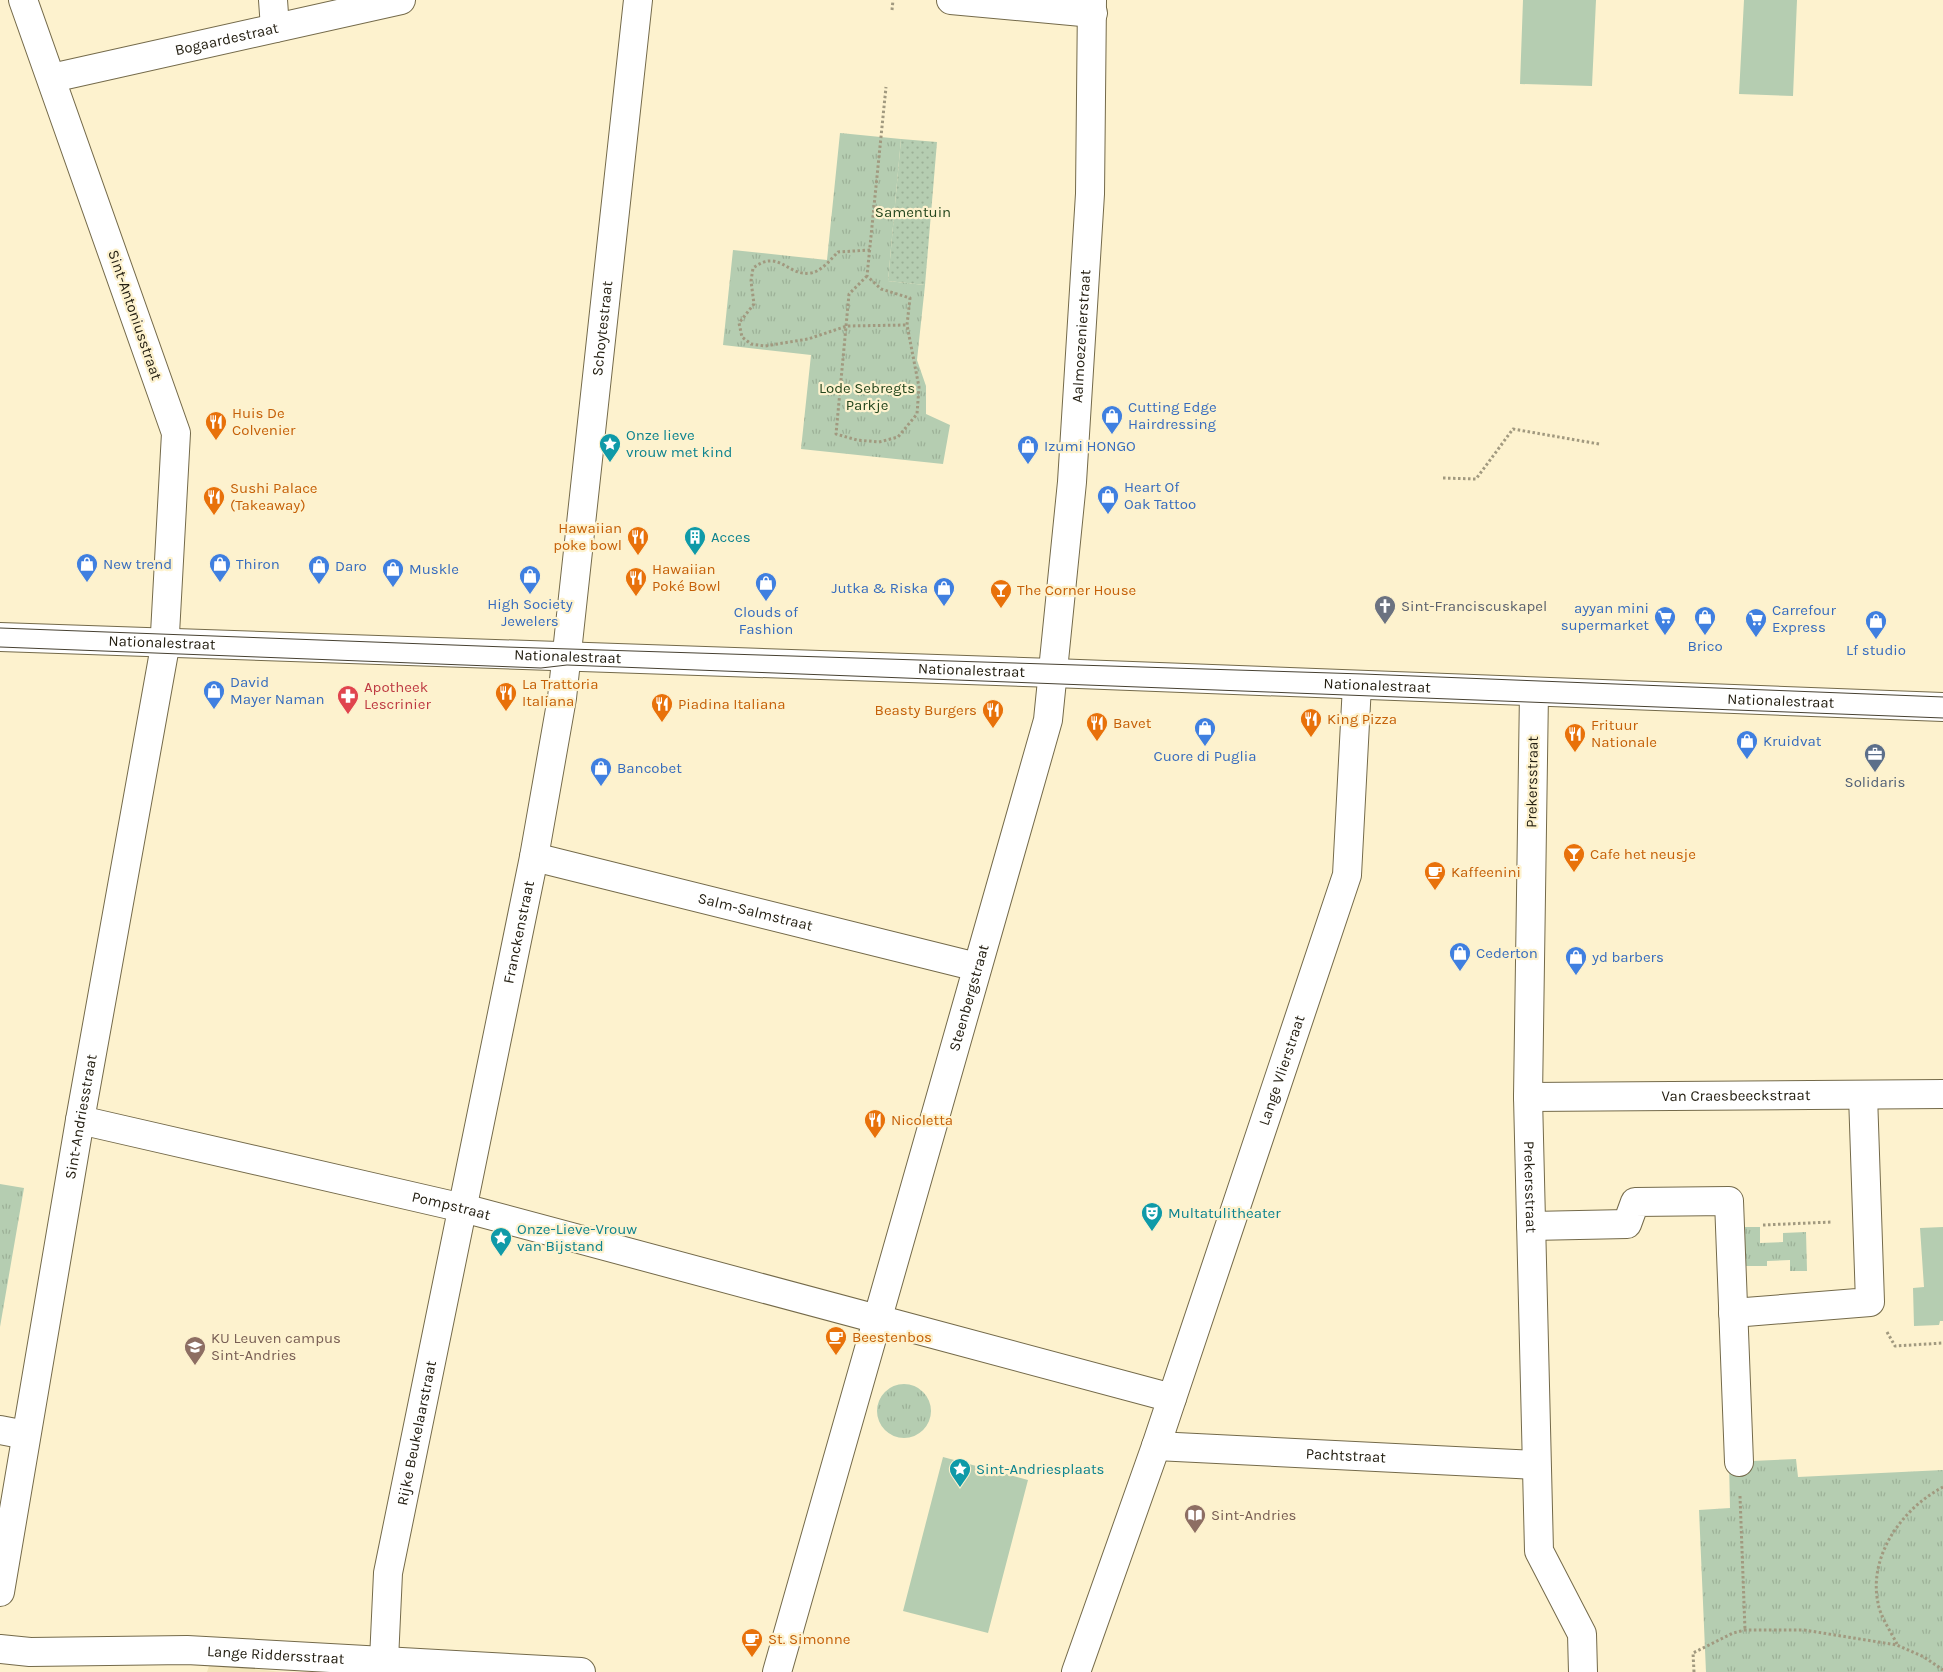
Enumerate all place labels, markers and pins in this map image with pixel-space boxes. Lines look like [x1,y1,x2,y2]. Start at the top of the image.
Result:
place label: Cutting Edge Hairdressing [1128,398,1217,433]
place label: Huis De Colvenier [232,404,296,439]
shop icon: Cutting Edge Hairdressing [1100,404,1124,435]
restaurant icon: Huis De Colvenier [204,410,228,441]
place label: Onze lieve vrouw met kind [626,426,732,461]
place icon: Onze lieve vrouw met kind [598,432,622,463]
shop icon: Izumi HONGO [1016,434,1040,465]
place label: Izumi HONGO [1044,437,1136,455]
place label: Heart Of Oak Tattoo [1124,478,1196,513]
place label: Sushi Palace (Takeaway) [230,479,318,514]
shop icon: Heart Of Oak Tattoo [1096,484,1120,515]
restaurant icon: Sushi Palace (Takeaway) [202,485,226,516]
place label: Hawaiian poke bowl [553,519,622,554]
restaurant icon: Hawaiian poke bowl [626,525,650,556]
building icon: Acces [683,525,707,556]
place label: Acces [711,528,751,546]
shop icon: New trend [75,552,99,583]
shop icon: Thiron [208,552,232,583]
shop icon: Daro [307,554,331,585]
place label: New trend [103,555,172,573]
place label: Thiron [236,555,280,573]
place label: Daro [335,557,367,575]
shop icon: Muskle [381,557,405,588]
place label: Muskle [409,560,459,578]
place label: Hawaiian Poké Bowl [652,560,721,595]
shop icon: High Society Jewelers [518,564,542,595]
restaurant icon: Hawaiian Poké Bowl [624,566,648,597]
shop icon: Clouds of Fashion [754,571,778,602]
shop icon: Jutka & Riska [932,576,956,607]
bar icon: The Corner House [989,578,1013,609]
place label: Jutka & Riska [831,579,928,597]
place label: The Corner House [1017,581,1136,599]
church icon: Sint-Franciscuskapel [1373,594,1397,625]
place label: High Society Jewelers [487,595,573,630]
place label: Sint-Franciscuskapel [1401,597,1547,615]
place label: ayyan mini supermarket [1561,599,1649,634]
place label: Carrefour Express [1772,601,1836,636]
place label: Clouds of Fashion [734,603,799,638]
supermarket icon: ayyan mini supermarket [1653,605,1677,636]
shop icon: Brico [1693,605,1717,636]
supermarket icon: Carrefour Express [1744,607,1768,638]
shop icon: Lf studio [1864,609,1888,640]
place label: Brico [1687,637,1723,655]
place label: Lf studio [1846,641,1906,659]
place label: David Mayer Naman [230,673,325,708]
place label: La Trattoria Italiana [522,675,599,710]
place label: Apotheek Lescrinier [364,678,431,713]
shop icon: David Mayer Naman [202,679,226,710]
restaurant icon: La Trattoria Italiana [494,681,518,712]
pharmacy icon: Apotheek Lescrinier [336,684,360,715]
restaurant icon: Piadina Italiana [650,692,674,723]
place label: Piadina Italiana [678,695,786,713]
restaurant icon: Beasty Burgers [981,698,1005,729]
place label: Beasty Burgers [875,701,977,719]
restaurant icon: King Pizza [1299,707,1323,738]
place label: King Pizza [1327,710,1397,728]
restaurant icon: Bavet [1085,711,1109,742]
place label: Bavet [1113,714,1152,732]
shop icon: Cuore di Puglia [1193,716,1217,747]
place label: Frituur Nationale [1591,716,1657,751]
restaurant icon: Frituur Nationale [1563,722,1587,753]
shop icon: Kruidvat [1735,729,1759,760]
place label: Kruidvat [1763,732,1822,750]
office icon: Solidaris [1863,742,1887,773]
place label: Cuore di Puglia [1154,747,1256,765]
shop icon: Bancobet [589,756,613,787]
place label: Bancobet [617,759,682,777]
place label: Solidaris [1845,773,1905,791]
bar icon: Cafe het neusje [1562,842,1586,873]
place label: Cafe het neusje [1590,845,1696,863]
cafe icon: Kaffeenini [1423,860,1447,891]
place label: Kaffeenini [1451,863,1521,881]
shop icon: Cederton [1448,941,1472,972]
place label: Cederton [1476,944,1538,962]
shop icon: yd barbers [1564,945,1588,976]
place label: yd barbers [1591,948,1664,966]
restaurant icon: Nicoletta [863,1108,887,1139]
place label: Nicoletta [891,1111,953,1129]
theatre icon: Multatulitheater [1140,1201,1164,1232]
place label: Multatulitheater [1168,1204,1281,1222]
place label: Onze-Lieve-Vrouw van Bijstand [517,1220,637,1255]
place icon: Onze-Lieve-Vrouw van Bijstand [489,1226,513,1257]
cafe icon: Beestenbos [824,1325,848,1356]
place label: Beestenbos [852,1328,932,1346]
place label: KU Leuven campus Sint-Andries [211,1329,341,1364]
school or university icon: KU Leuven campus Sint-Andries [183,1335,207,1366]
place icon: Sint-Andriesplaats [948,1457,972,1488]
place label: Sint-Andriesplaats [976,1460,1105,1478]
library icon: Sint-Andries [1183,1503,1207,1534]
place label: Sint-Andries [1211,1506,1296,1524]
cafe icon: St. Simonne [740,1627,764,1658]
place label: St. Simonne [768,1630,851,1648]

